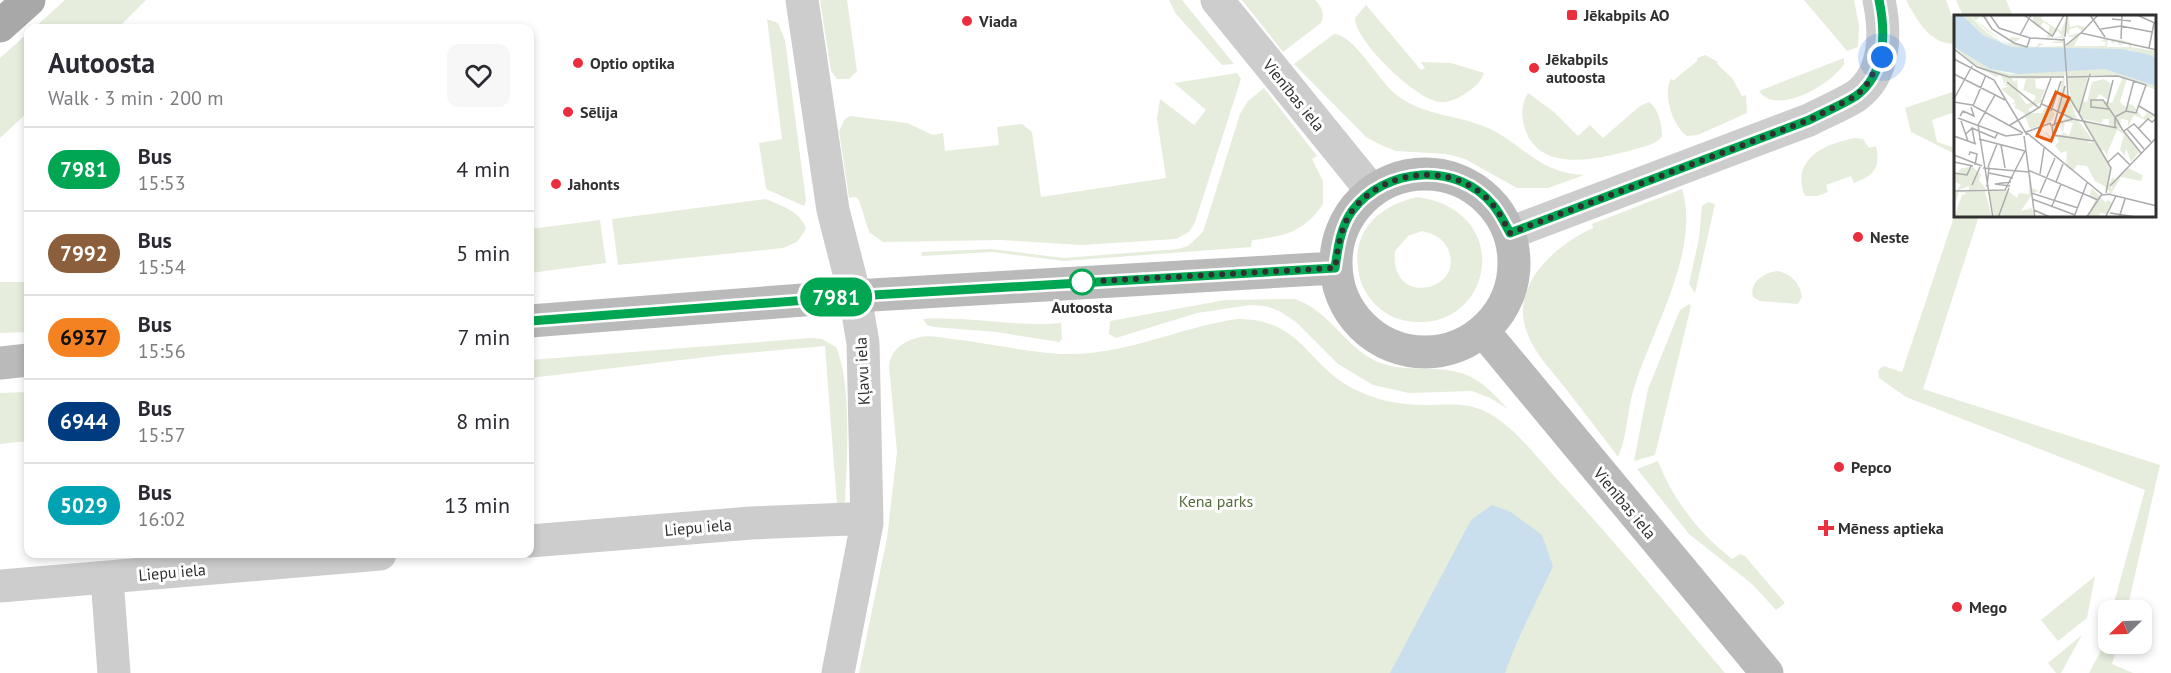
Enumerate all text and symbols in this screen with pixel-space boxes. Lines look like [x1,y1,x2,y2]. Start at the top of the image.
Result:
place label: Jēkabpils AO [1583,5,1670,25]
marker: Jēkabpils AO [1565,8,1579,22]
place label: Viada [978,11,1017,31]
marker: Viada [960,14,974,28]
inset map [1954,15,2156,218]
your location [1867,42,1897,72]
text: Autoosta [48,44,155,81]
button: heart [447,44,510,107]
place label: Jēkabpils autoosta [1545,49,1608,87]
place label: Optio optika [590,53,675,73]
street label: Vienības iela [1258,54,1329,135]
marker: Optio optika [571,56,585,70]
marker: Jēkabpils autoosta [1527,61,1541,75]
text: Walk · 3 min · 200 m [48,85,224,111]
place label: Sēlija [580,102,618,122]
marker: Sēlija [561,105,575,119]
text: Bus [138,142,172,170]
text: 4 min [456,155,510,183]
text: 7981 [60,156,108,183]
text: 15:53 [138,170,186,196]
place label: Jahonts [567,174,620,194]
marker: Jahonts [549,177,563,191]
text: Bus [138,226,172,254]
place label: Neste [1870,227,1909,247]
marker: Neste [1851,230,1865,244]
text: 5 min [456,239,510,267]
text: 7992 [60,240,108,267]
text: 15:54 [138,254,186,280]
marker: Autoosta [1069,269,1095,295]
line badge: 7981 [794,278,878,316]
text: 7981 [812,284,860,311]
place label: Autoosta [1051,297,1113,317]
text: Bus [138,310,172,338]
text: 7 min [458,323,510,351]
text: 6937 [60,324,108,351]
street label: Kļavu iela [850,337,874,405]
text: 15:56 [138,338,186,364]
text: Bus [138,394,172,422]
text: 8 min [456,407,510,435]
text: 6944 [60,408,108,435]
text: 15:57 [138,422,186,448]
place label: Pepco [1851,457,1892,477]
marker: Pepco [1832,460,1846,474]
street label: Vienības iela [1589,462,1661,543]
text: Bus [138,478,172,506]
text: 13 min [444,491,510,519]
park label: Kena parks [1179,491,1254,511]
text: 5029 [60,492,108,519]
text: 16:02 [138,506,186,532]
street label: Liepu iela [664,514,732,540]
place label: Mēness aptieka [1838,518,1944,538]
marker: Mēness aptieka [1819,521,1833,535]
street label: Liepu iela [138,559,206,585]
place label: Mego [1969,597,2007,617]
marker: Mego [1950,600,1964,614]
north arrow [2098,600,2152,654]
map controls [2098,600,2152,654]

